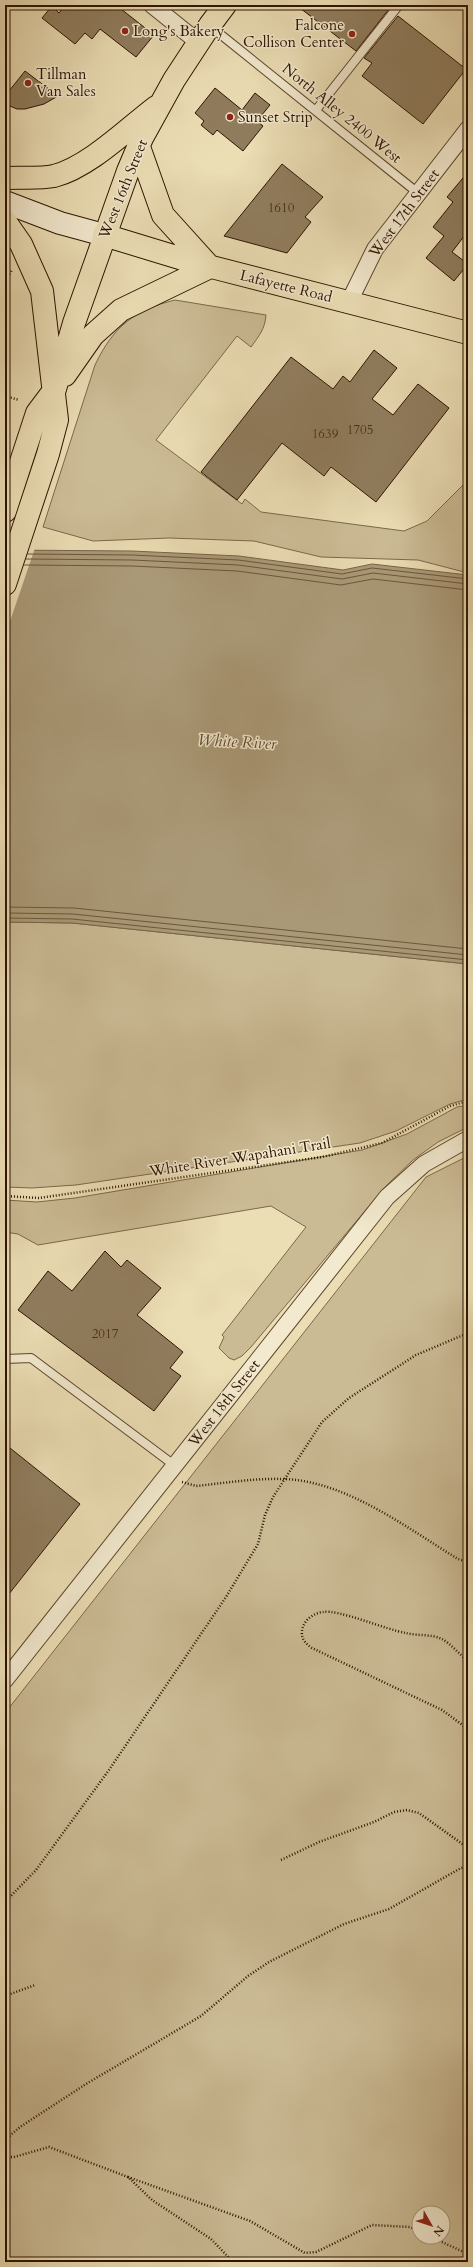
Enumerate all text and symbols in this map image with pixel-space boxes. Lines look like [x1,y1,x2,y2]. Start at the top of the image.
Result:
place label: Falcone Collison Center [243,15,345,52]
place label: Long's Bakery [133,21,225,41]
marker: Long's Bakery [120,26,130,36]
marker: Falcone Collison Center [347,29,357,39]
street label: North Alley 2400 West [278,59,406,168]
place label: Tillman Van Sales [36,64,96,101]
marker: Tillman Van Sales [23,78,33,88]
place label: Sunset Strip [238,107,313,127]
marker: Sunset Strip [225,112,235,122]
street label: West 16th Street [94,136,152,243]
street label: West 17th Street [364,165,444,262]
house number: 1610 [268,199,295,217]
street label: Lafayette Road [238,265,334,307]
house number: 1705 [347,421,373,439]
house number: 1639 [312,425,339,443]
water label: White River [197,729,278,755]
street label: White River Wapahani Trail [147,1133,332,1181]
house number: 2017 [92,1325,119,1343]
street label: West 18th Street [183,1355,265,1452]
north arrow [411,2205,451,2245]
text: N [429,2223,447,2240]

